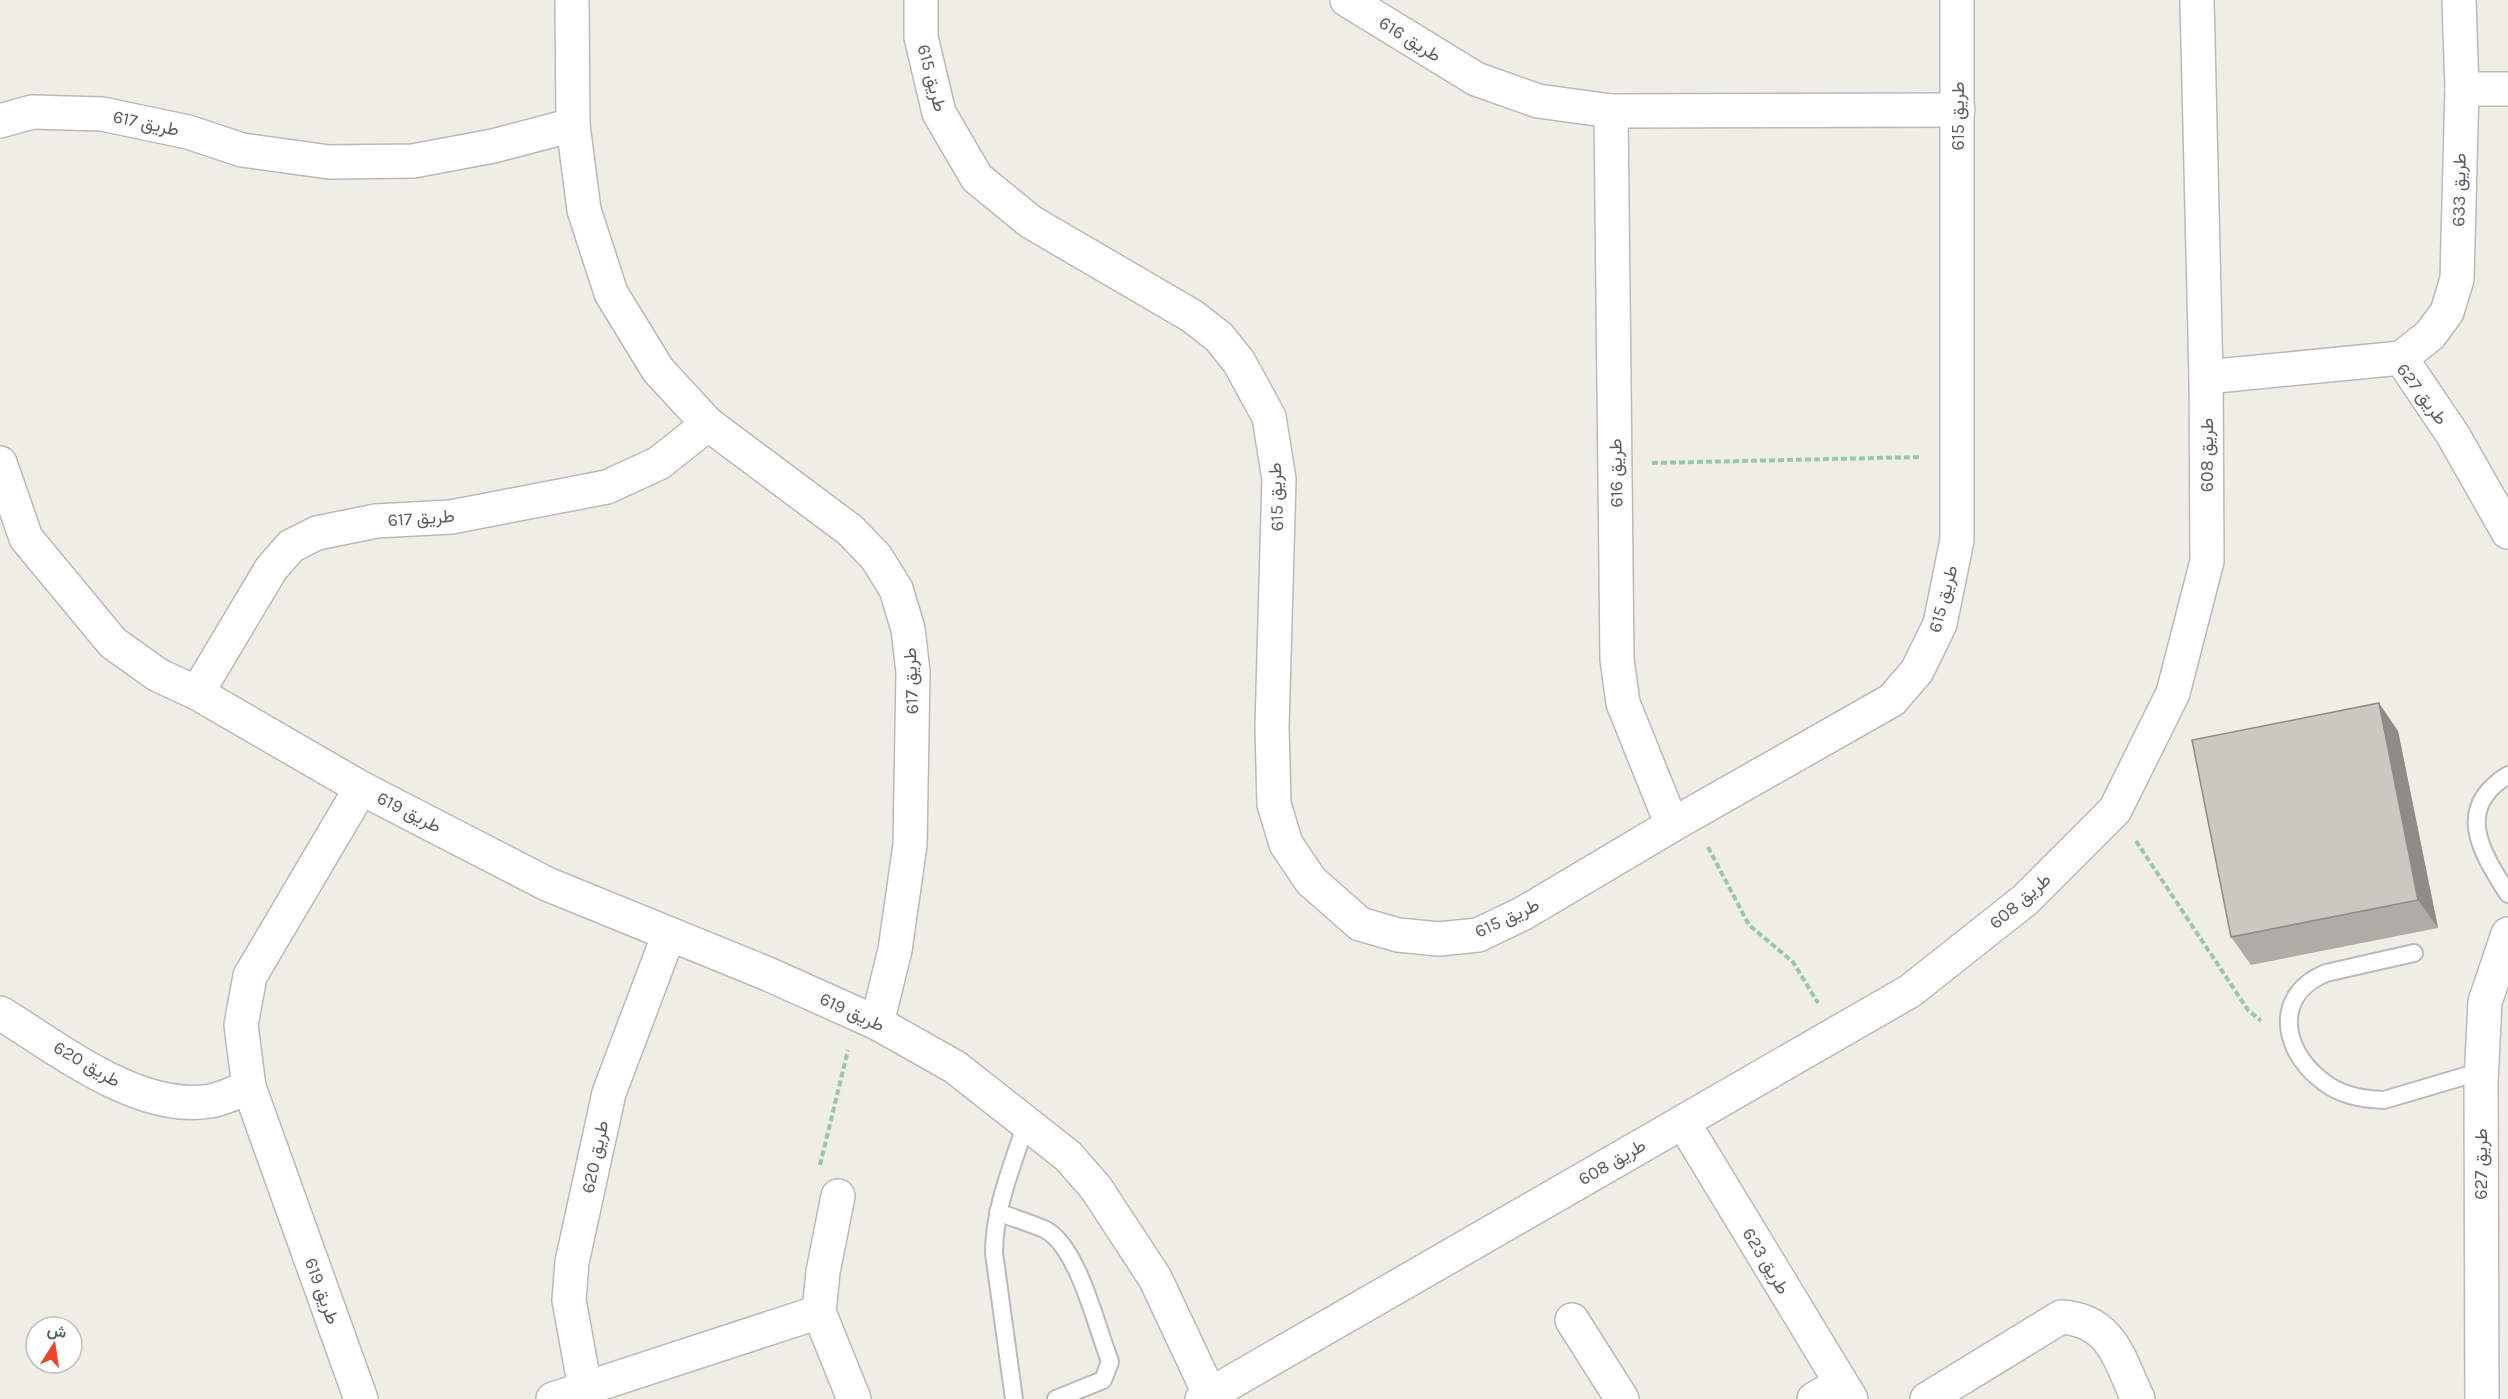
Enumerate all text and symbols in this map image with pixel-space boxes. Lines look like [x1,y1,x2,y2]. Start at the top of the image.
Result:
street label: طريق 616 [1375,11,1445,67]
street label: طريق 615 [912,42,952,114]
street label: طريق 615 [1947,82,1969,150]
street label: طريق 617 [111,105,181,141]
street label: طريق 633 [2447,153,2471,227]
street label: طريق 627 [2392,359,2452,429]
street label: طريق 608 [2196,418,2218,492]
street label: طريق 616 [1604,438,1628,508]
street label: طريق 615 [1264,462,1288,532]
street label: طريق 617 [387,505,455,531]
street label: طريق 615 [1923,563,1963,635]
street label: طريق 617 [899,647,923,715]
street label: طريق 619 [373,787,445,837]
street label: طريق 608 [1985,868,2055,934]
street label: طريق 615 [1471,893,1543,943]
street label: طريق 619 [816,987,888,1037]
street label: طريق 620 [50,1036,124,1092]
street label: طريق 620 [577,1119,613,1195]
street label: طريق 627 [2470,1128,2492,1200]
street label: طريق 608 [1574,1134,1650,1190]
street label: طريق 623 [1738,1224,1794,1298]
street label: طريق 619 [300,1255,344,1327]
north arrow [24,1315,84,1375]
text: ش [46,1320,68,1342]

